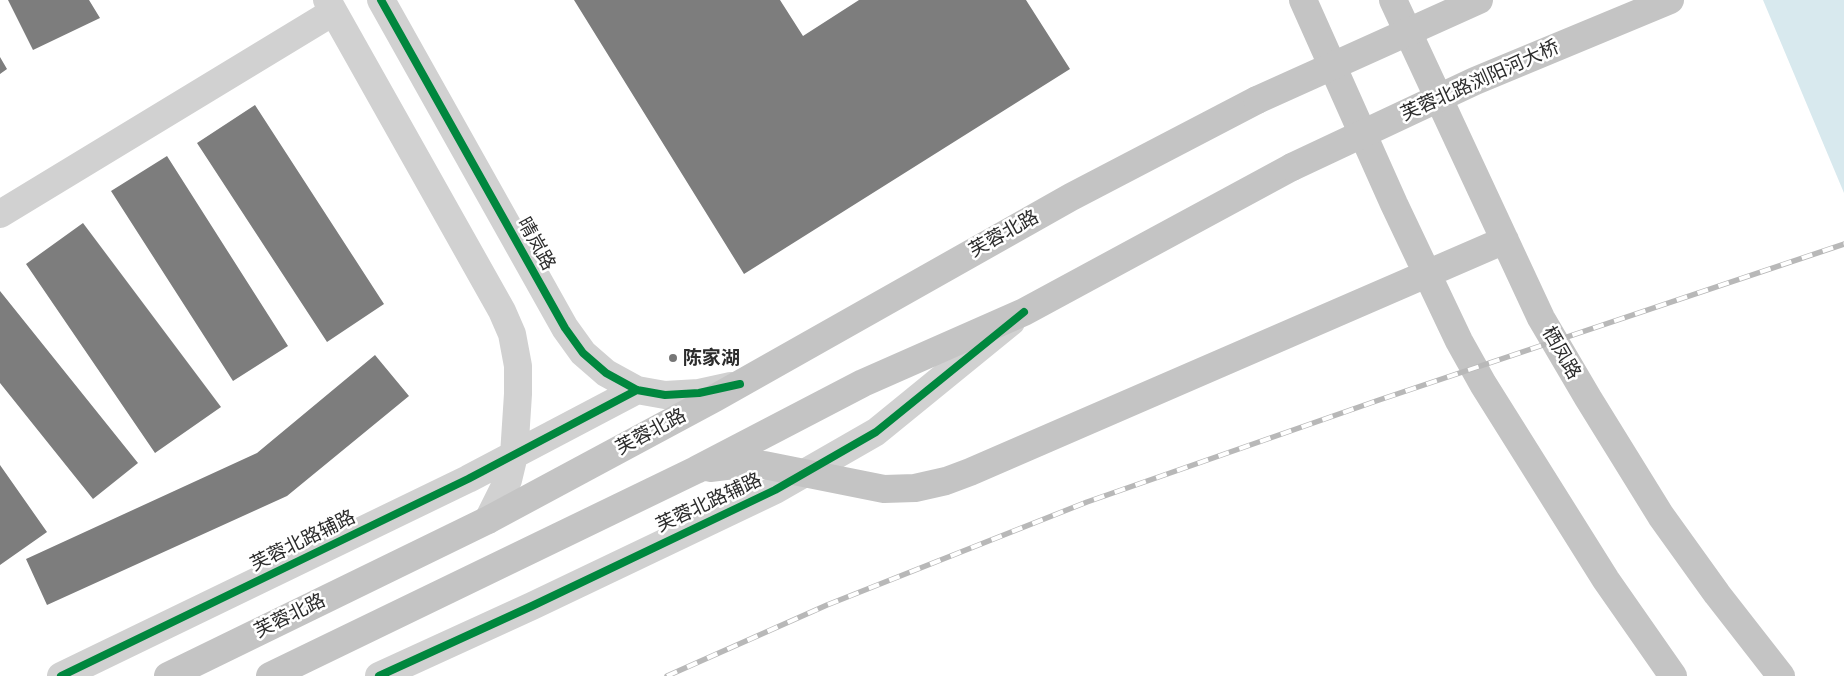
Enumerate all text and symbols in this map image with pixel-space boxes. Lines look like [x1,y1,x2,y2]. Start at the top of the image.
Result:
street label: 芙蓉北路浏阳河大桥 [1397,36,1563,126]
street label: 芙蓉北路 [965,206,1043,262]
street label: 晴岚路 [512,214,560,274]
street label: 栖凤路 [1537,323,1585,383]
place label: 陈家湖 [683,347,740,369]
marker: 陈家湖 [667,352,679,364]
street label: 芙蓉北路 [612,404,690,460]
street label: 芙蓉北路辅路 [653,469,765,537]
street label: 芙蓉北路辅路 [247,506,359,576]
street label: 芙蓉北路 [251,589,329,643]

